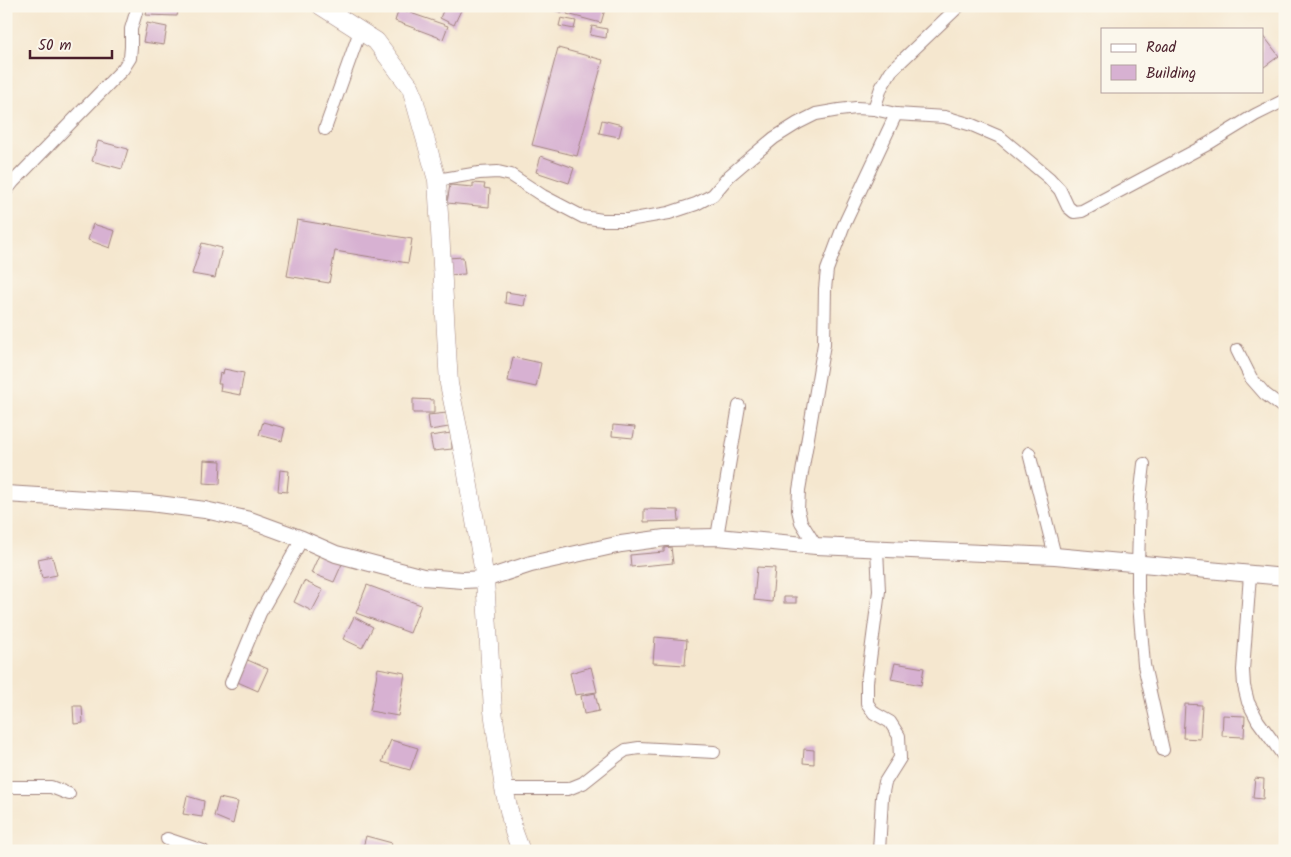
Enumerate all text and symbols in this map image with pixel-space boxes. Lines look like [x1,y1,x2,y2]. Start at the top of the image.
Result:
scale bar [30,28,112,60]
legend [1101,28,1264,92]
text: 50 m [38,34,72,58]
text: Road [1146,36,1177,60]
text: Building [1146,62,1196,86]

